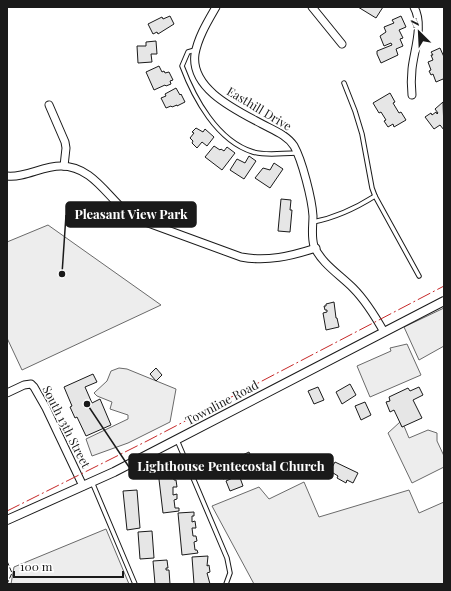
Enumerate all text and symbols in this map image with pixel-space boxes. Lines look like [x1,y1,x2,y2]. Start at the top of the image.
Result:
north arrow [399,12,439,52]
text: N [408,14,421,31]
street label: Easthill Drive [224,83,295,134]
callout: Pleasant View Park [66,202,196,227]
text: Pleasant View Park [74,205,188,222]
street label: Townline Road [182,376,261,428]
street label: South 13th Street [39,383,95,471]
callout: Lighthouse Pentecostal Church [129,454,333,479]
text: Lighthouse Pentecostal Church [137,457,325,474]
scale bar [14,553,123,579]
text: 100 m [20,558,53,574]

